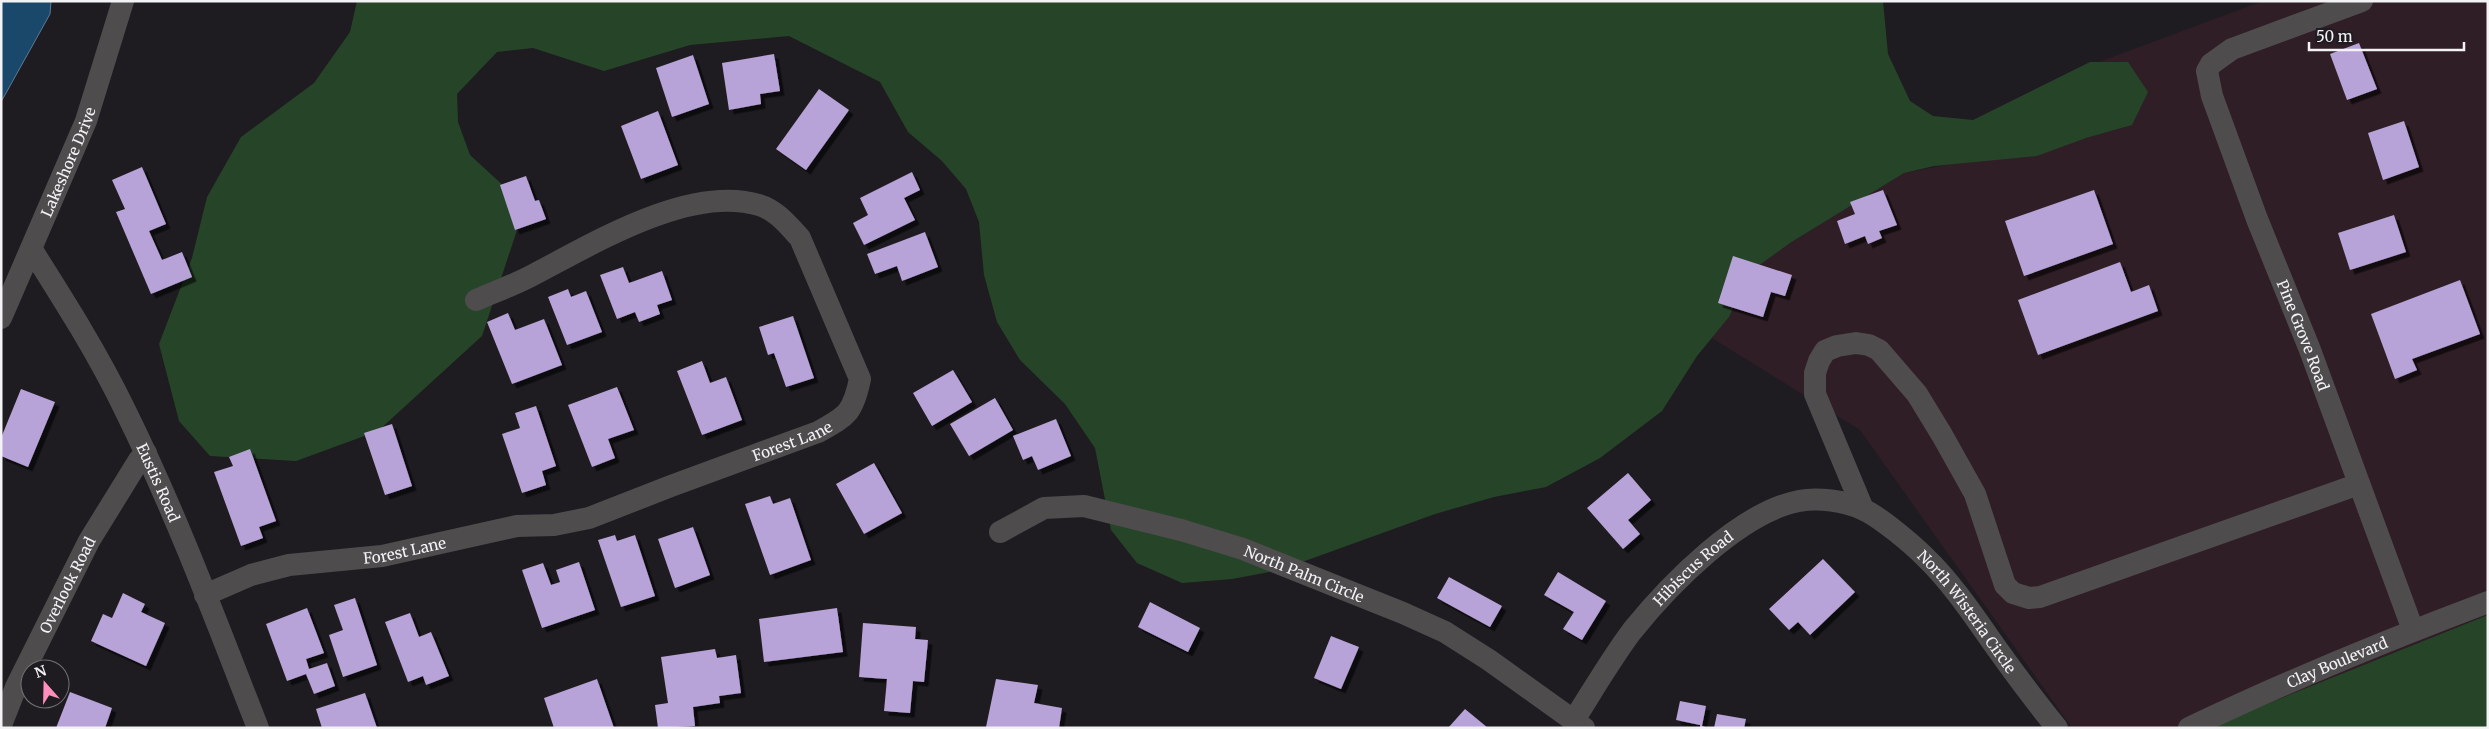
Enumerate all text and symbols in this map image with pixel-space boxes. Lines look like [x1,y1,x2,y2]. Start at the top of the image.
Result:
scale bar [2309,20,2464,52]
text: 50 m [2316,27,2353,46]
street label: Lakeshore Drive [36,105,99,220]
street label: Pine Grove Road [2273,277,2334,393]
street label: Forest Lane [749,417,836,465]
street label: Eustis Road [133,440,184,525]
street label: Hibiscus Road [1649,526,1737,610]
street label: Overlook Road [35,533,99,636]
street label: Forest Lane [362,533,448,567]
street label: North Palm Circle [1242,541,1367,606]
street label: North Wisteria Circle [1914,546,2021,677]
street label: Clay Boulevard [2284,633,2390,692]
north arrow [20,659,70,709]
text: N [32,661,49,682]

